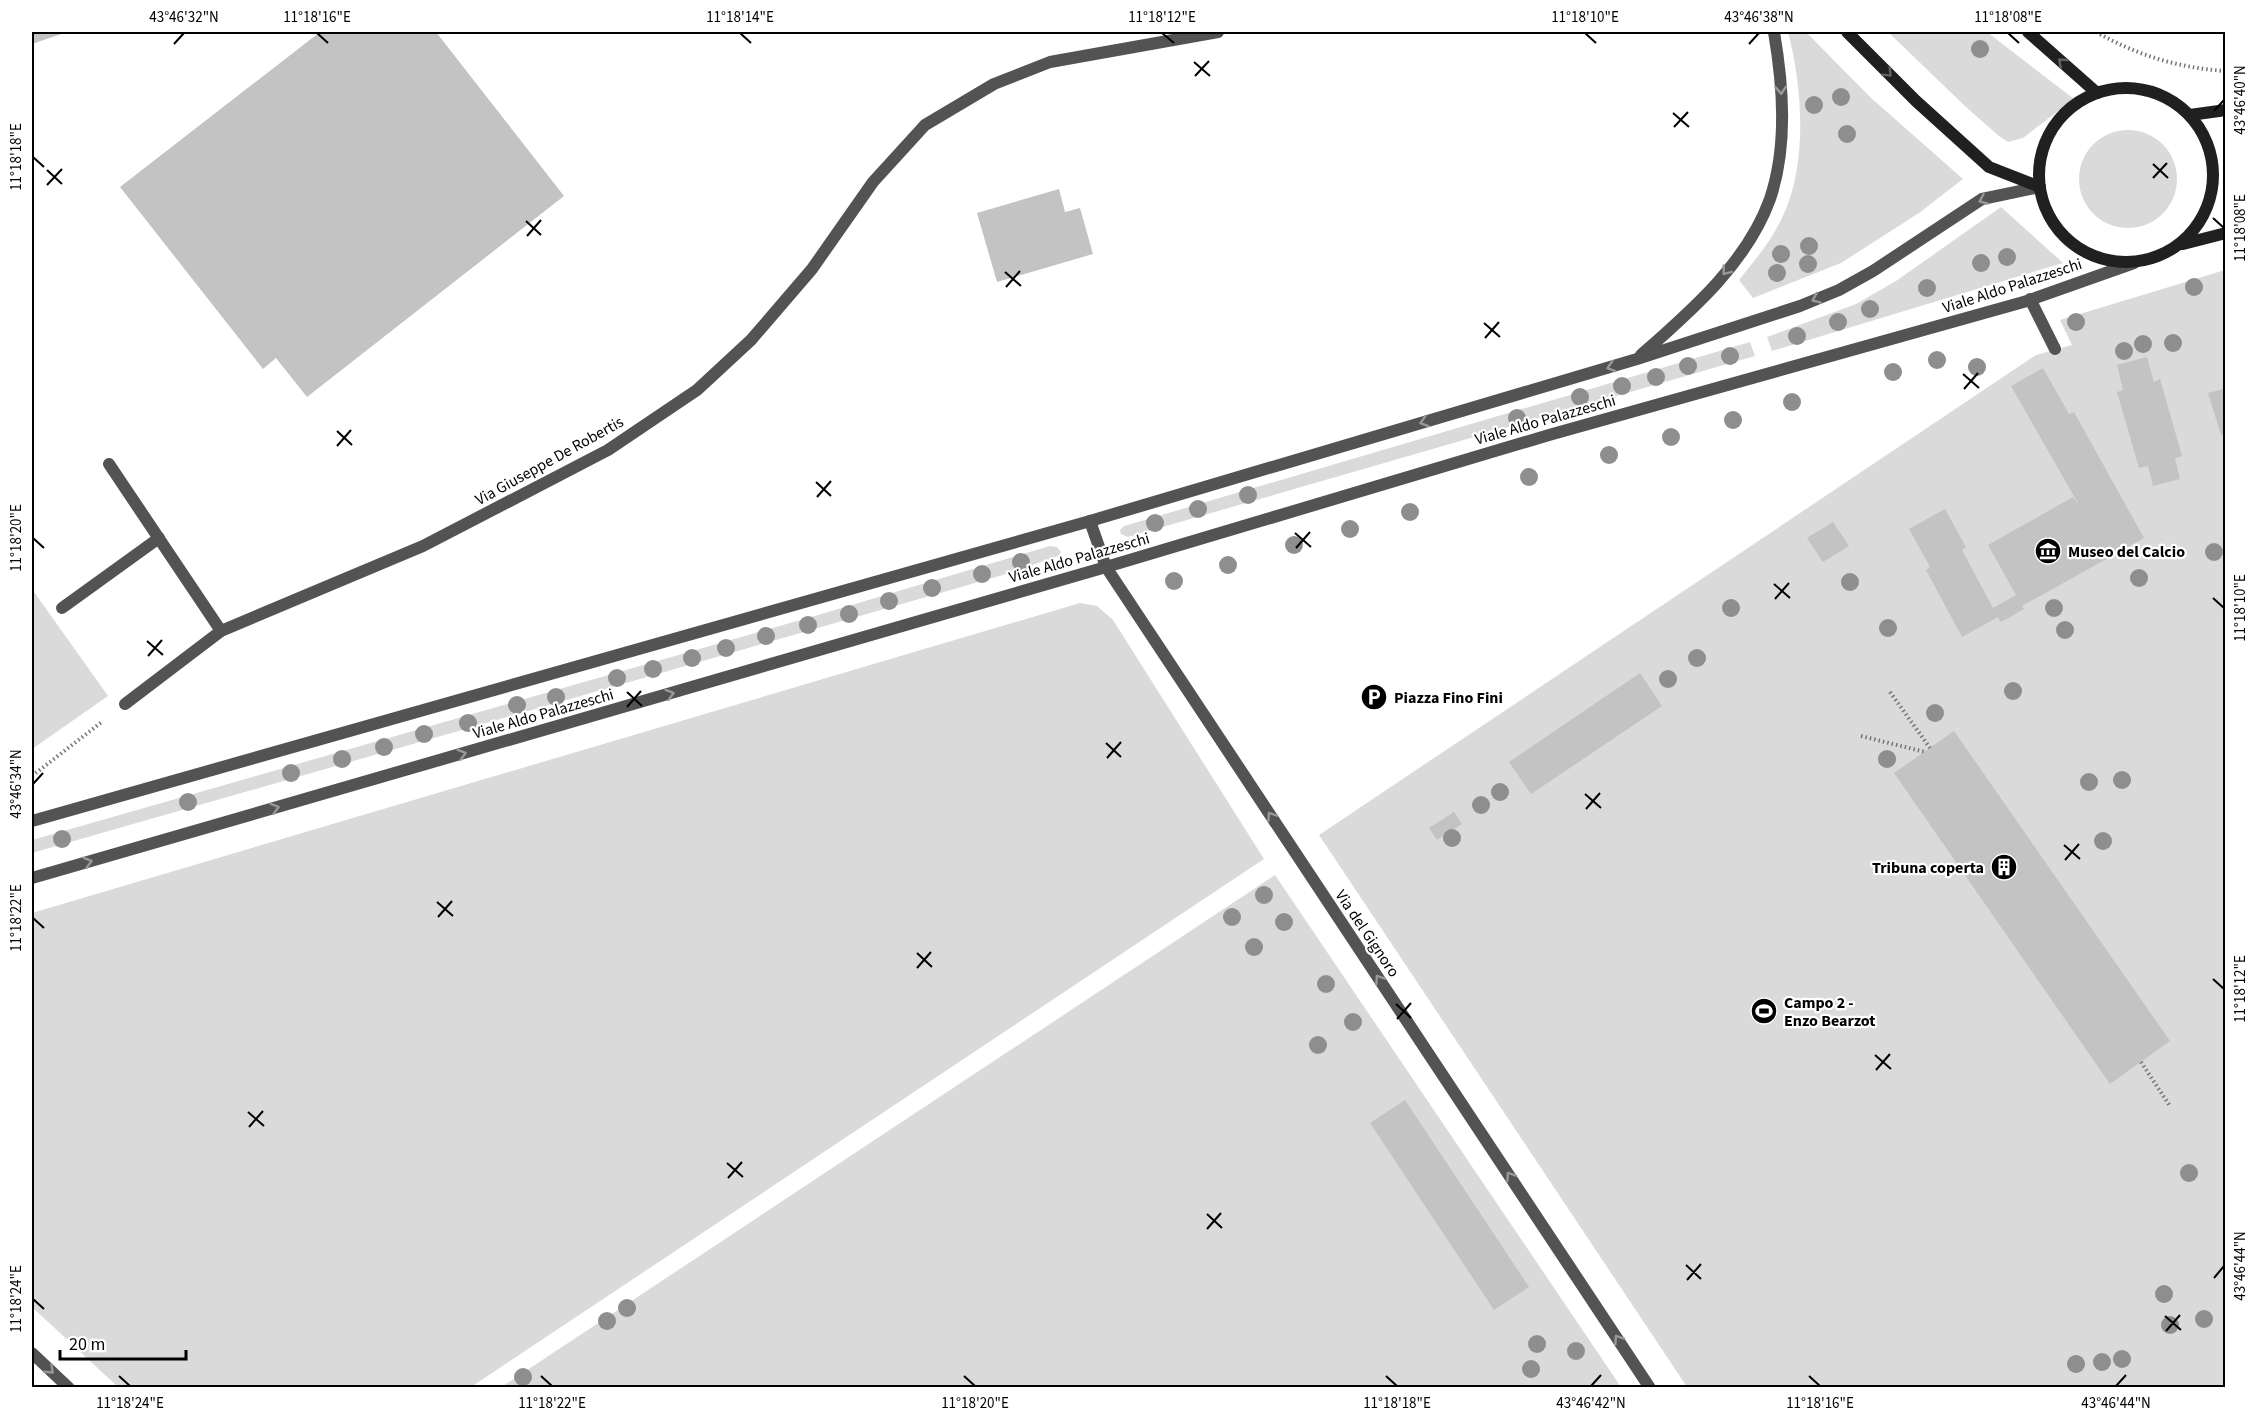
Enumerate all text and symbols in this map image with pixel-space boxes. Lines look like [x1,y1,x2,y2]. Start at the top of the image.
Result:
text: 43°46'32"N [149,7,219,28]
text: 11°18'16"E [283,7,351,28]
text: 11°18'14"E [706,7,774,28]
text: 11°18'12"E [1128,7,1196,28]
text: 11°18'10"E [1551,7,1619,28]
text: 43°46'38"N [1724,7,1794,28]
text: 11°18'08"E [1974,7,2042,28]
one-way arrow [2059,58,2069,69]
text: 43°46'40"N [2230,65,2251,135]
one-way arrow [1881,66,1892,77]
one-way arrow [1774,85,1787,94]
text: 11°18'18"E [6,123,27,191]
one-way arrow [1979,193,1990,205]
text: 11°18'08"E [2230,194,2251,262]
street label: Viale Aldo Palazzeschi [1940,253,2085,319]
one-way arrow [1723,264,1734,275]
one-way arrow [1812,292,1823,304]
one-way arrow [1606,360,1617,372]
street label: Viale Aldo Palazzeschi [1472,389,1618,451]
street label: Via Giuseppe De Robertis [471,411,628,511]
one-way arrow [1419,415,1430,427]
text: 11°18'20"E [6,504,27,572]
street label: Viale Aldo Palazzeschi [1006,527,1152,589]
museum icon: Museo del Calcio [2033,536,2063,566]
place label: Museo del Calcio [2068,541,2185,563]
text: 11°18'10"E [2230,574,2251,642]
parking icon: Piazza Fino Fini [1359,682,1389,712]
street label: Viale Aldo Palazzeschi [470,683,616,745]
place label: Piazza Fino Fini [1394,687,1503,709]
one-way arrow [664,689,675,701]
text: 43°46'34"N [6,749,27,819]
one-way arrow [456,749,467,761]
one-way arrow [269,803,280,815]
one-way arrow [1267,812,1278,823]
building icon: Tribuna coperta [1989,852,2019,882]
one-way arrow [82,857,93,869]
place label: Tribuna coperta [1872,857,1984,879]
text: 11°18'22"E [6,884,27,952]
street label: Via del Gignoro [1330,886,1405,982]
text: 11°18'12"E [2230,955,2251,1023]
one-way arrow [1375,975,1386,986]
place label: Campo 2 - Enzo Bearzot [1784,992,1875,1032]
sports icon: Campo 2 - Enzo Bearzot [1749,996,1779,1026]
one-way arrow [1506,1172,1517,1183]
text: 43°46'44"N [2230,1231,2251,1301]
text: 11°18'24"E [6,1265,27,1333]
scale bar [60,1323,186,1361]
text: 20 m [69,1332,105,1357]
one-way arrow [1614,1335,1625,1346]
one-way arrow [43,1363,54,1374]
text: 11°18'24"E [96,1393,164,1414]
text: 11°18'22"E [518,1393,586,1414]
text: 11°18'20"E [941,1393,1009,1414]
text: 11°18'18"E [1363,1393,1431,1414]
text: 43°46'42"N [1556,1393,1626,1414]
text: 11°18'16"E [1786,1393,1854,1414]
text: 43°46'44"N [2081,1393,2151,1414]

